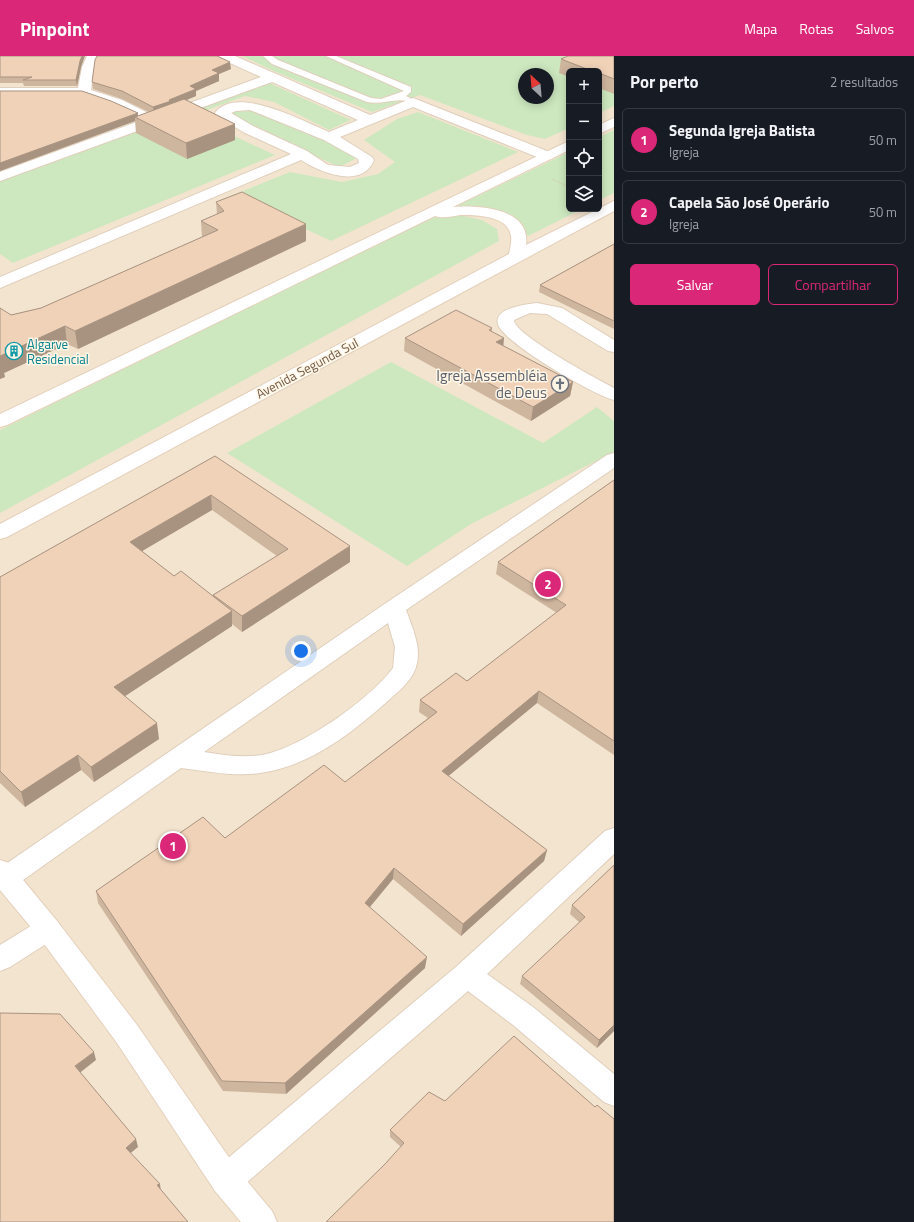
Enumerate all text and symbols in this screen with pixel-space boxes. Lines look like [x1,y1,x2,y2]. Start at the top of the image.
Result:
text: Pinpoint [20,14,89,43]
text: Mapa [744,18,777,39]
text: Rotas [799,18,834,39]
text: Salvos [856,18,894,39]
north arrow [518,68,554,104]
map controls [566,68,602,212]
button: + [566,68,602,104]
text: Por perto [630,69,699,95]
text: 2 resultados [830,72,898,92]
button: − [566,104,602,140]
text: Segunda Igreja Batista [669,119,815,142]
text: 1 [640,130,648,150]
text: 50 m [869,130,897,150]
button: locate [566,140,602,176]
text: Igreja [669,142,699,162]
button: layers [566,176,602,212]
text: Capela São José Operário [669,191,829,214]
text: 2 [640,202,648,222]
text: 50 m [869,202,897,222]
text: Igreja [669,214,699,234]
button: Salvar [630,264,760,305]
button: Compartilhar [768,264,898,305]
street label: Avenida Segunda Sul [252,332,362,404]
place label: Algarve Residencial [27,334,89,369]
building icon: Algarve Residencial [4,341,24,361]
place label: Igreja Assembléia de Deus [436,364,547,404]
church icon: Igreja Assembléia de Deus [550,374,570,394]
pin: 2 [535,569,561,599]
your location [291,641,311,661]
pin: 1 [160,831,186,861]

